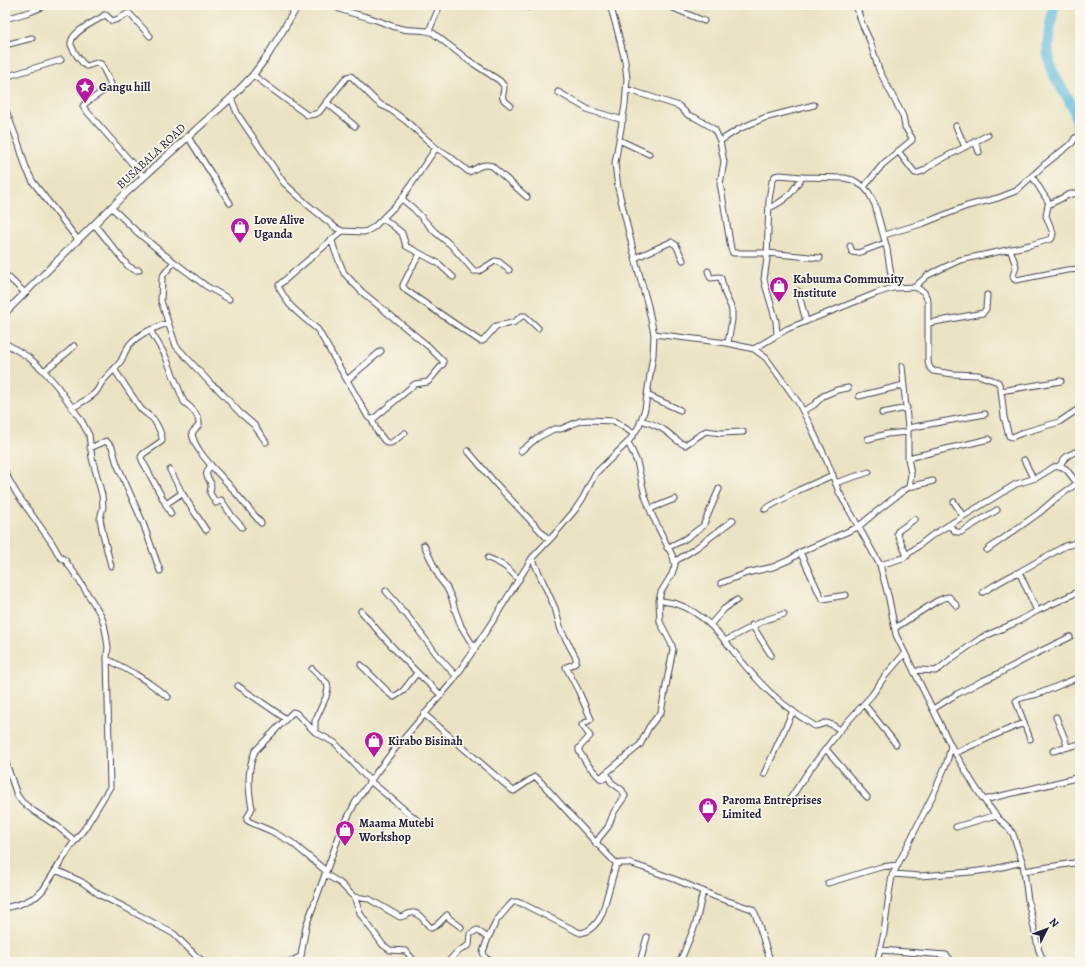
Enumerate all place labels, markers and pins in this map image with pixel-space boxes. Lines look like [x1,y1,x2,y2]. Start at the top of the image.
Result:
place icon: Gangu hill [74,76,96,104]
place label: Gangu hill [99,79,151,95]
place label: Love Alive Uganda [254,212,305,242]
shop icon: Love Alive Uganda [229,216,251,244]
place label: Kabuuma Community Institute [793,271,904,301]
shop icon: Kabuuma Community Institute [768,275,790,303]
shop icon: Kirabo Bisinah [363,730,385,758]
place label: Kirabo Bisinah [388,733,463,749]
place label: Paroma Entreprises Limited [722,792,822,822]
shop icon: Paroma Entreprises Limited [697,796,719,824]
place label: Maama Mutebi Workshop [358,815,435,845]
shop icon: Maama Mutebi Workshop [334,819,356,847]

